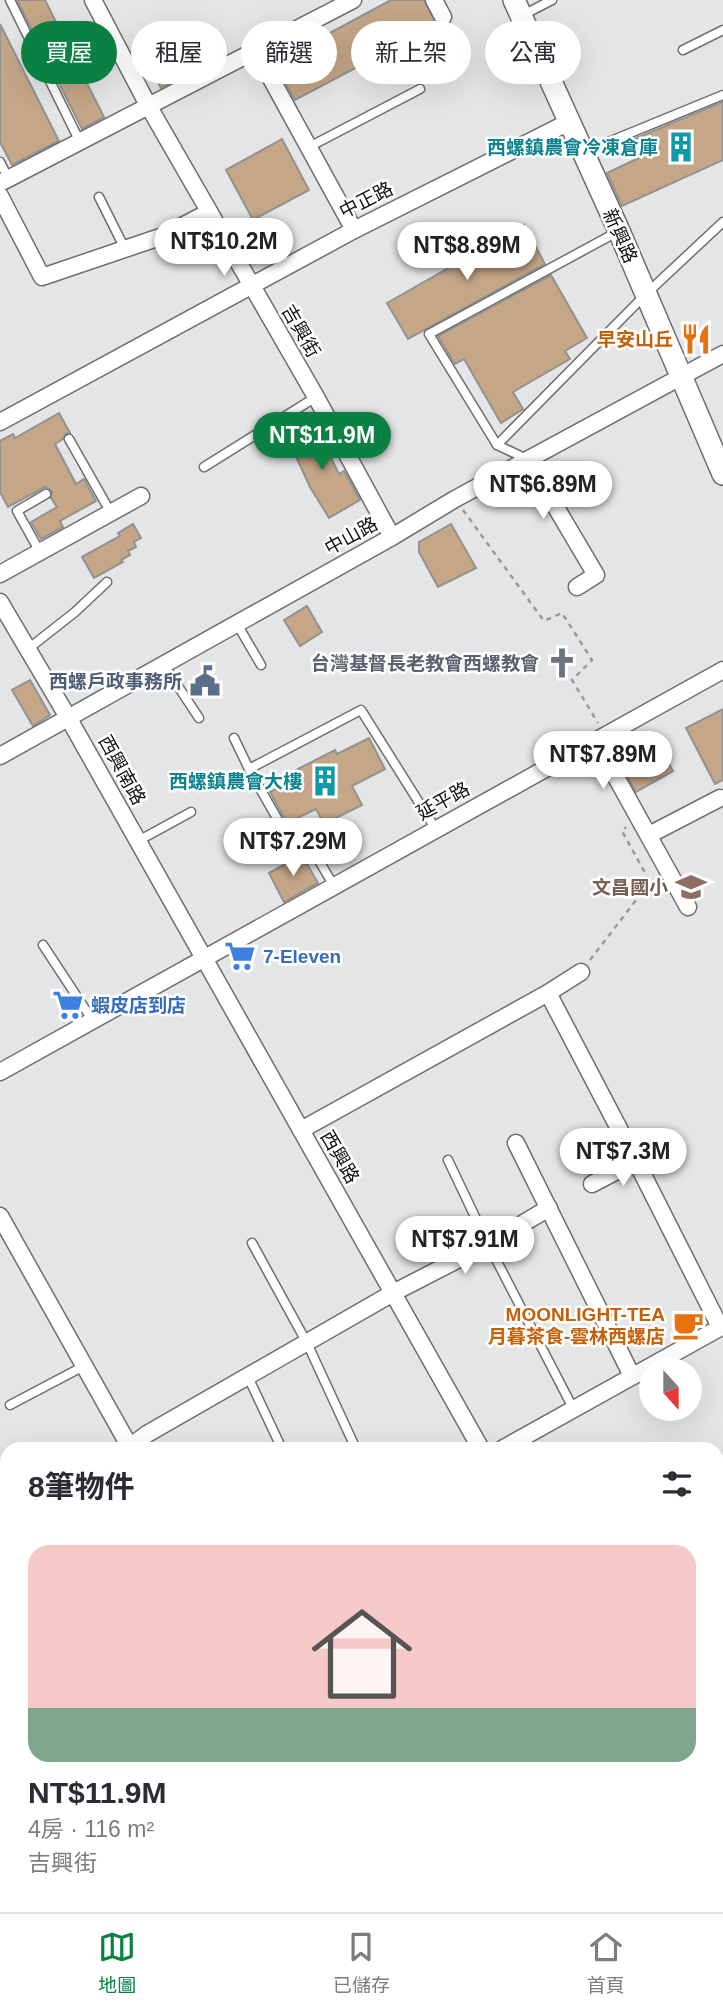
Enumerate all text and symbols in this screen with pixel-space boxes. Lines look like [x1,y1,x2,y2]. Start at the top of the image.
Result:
chip: 買屋 [21,21,117,84]
chip: 租屋 [131,21,227,84]
chip: 篩選 [241,21,337,84]
chip: 新上架 [351,21,471,84]
chip: 公寓 [485,21,581,84]
building icon: 西螺鎮農會冷凍倉庫 [664,130,698,164]
place label: 西螺鎮農會冷凍倉庫 [487,137,658,158]
street label: 中正路 [336,178,396,222]
street label: 新興路 [599,206,641,266]
pin: NT$10.2M [152,218,296,278]
pin: NT$8.89M [395,222,539,282]
text: NT$10.2M [170,228,278,254]
text: NT$8.89M [413,232,521,258]
street label: 吉興街 [278,301,324,361]
restaurant icon: 早安山丘 [679,322,713,356]
place label: 早安山丘 [597,329,673,350]
pin: NT$11.9M [250,412,394,472]
text: NT$11.9M [269,422,375,448]
pin: NT$6.89M [471,462,615,521]
text: NT$6.89M [489,471,597,497]
street label: 中山路 [321,513,381,559]
church icon: 台灣基督長老教會西螺教會 [545,646,579,680]
place label: 台灣基督長老教會西螺教會 [311,653,539,674]
public building icon: 西螺戶政事務所 [188,664,222,698]
place label: 西螺戶政事務所 [49,671,182,692]
street label: 西興南路 [94,732,150,808]
pin: NT$7.89M [531,732,675,791]
text: NT$7.89M [549,741,657,767]
building icon: 西螺鎮農會大樓 [308,764,342,798]
place label: 西螺鎮農會大樓 [169,771,302,792]
street label: 延平路 [413,778,473,824]
pin: NT$7.29M [221,818,365,878]
text: NT$7.29M [239,828,347,854]
school or university icon: 文昌國小 [674,870,708,904]
place label: 文昌國小 [592,877,668,898]
supermarket icon: 7-Eleven [223,939,257,973]
place label: 7-Eleven [263,946,341,967]
supermarket icon: 蝦皮店到店 [51,988,85,1022]
place label: 蝦皮店到店 [91,995,186,1016]
street label: 西興路 [317,1127,363,1187]
pin: NT$7.3M [558,1128,688,1188]
text: NT$7.3M [576,1138,670,1164]
pin: NT$7.91M [393,1216,537,1276]
text: NT$7.91M [411,1226,519,1252]
place label: MOONLIGHT-TEA 月暮茶食-雲林西螺店 [488,1304,665,1347]
cafe icon: MOONLIGHT-TEA 月暮茶食-雲林西螺店 [671,1308,705,1342]
north arrow [639,1358,702,1421]
map controls [639,1358,702,1421]
icon: filters [658,1465,696,1503]
text: 8筆物件 [28,1470,135,1503]
icon: home [299,1591,425,1717]
text: NT$11.9M [28,1776,166,1809]
text: 4房 · 116 m² [28,1816,154,1842]
text: 吉興街 [28,1850,97,1876]
tab: 地圖 [98,1928,136,1997]
tab: 已儲存 [333,1928,390,1997]
tab: 首頁 [587,1928,625,1997]

